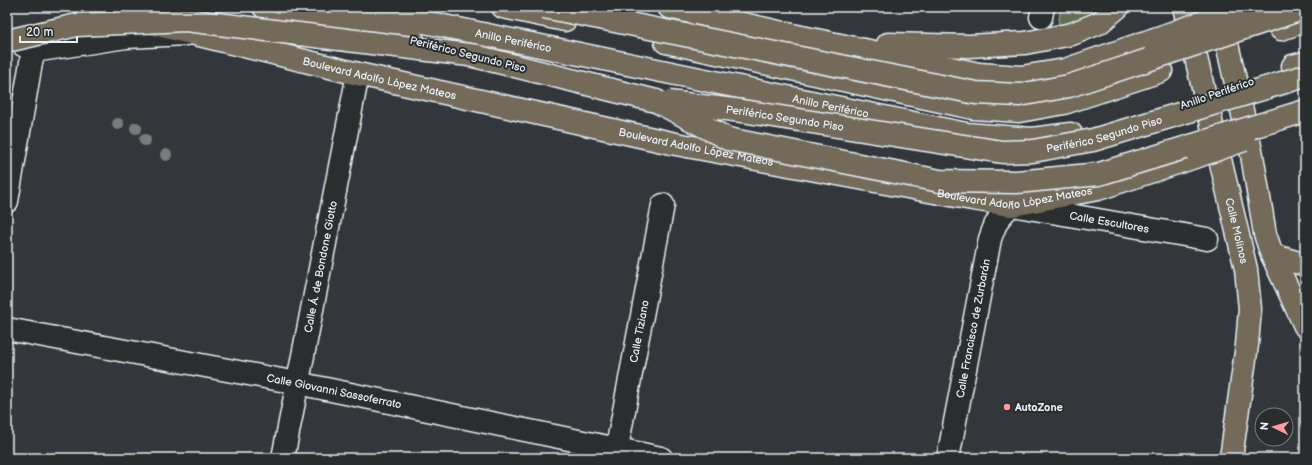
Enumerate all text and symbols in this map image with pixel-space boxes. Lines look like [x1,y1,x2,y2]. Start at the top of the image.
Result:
scale bar [20,18,77,44]
text: 20 m [26,25,53,40]
street label: Anillo Periférico [474,27,553,55]
street label: Periférico Segundo Piso [409,34,527,75]
street label: Boulevard Adolfo López Mateos [301,55,458,103]
street label: Anillo Periférico [1178,75,1256,112]
street label: Anillo Periférico [792,92,870,121]
street label: Periférico Segundo Piso [725,103,845,134]
street label: Periférico Segundo Piso [1045,113,1164,155]
street label: Boulevard Adolfo López Mateos [617,126,775,169]
street label: Boulevard Adolfo López Mateos [936,184,1094,212]
street label: Calle Molinos [1222,197,1251,266]
street label: Calle Á. de Bondone Giotto [302,200,340,334]
street label: Calle Escultores [1068,209,1151,236]
street label: Calle Francisco de Zurbarán [954,258,993,399]
street label: Calle Tiziano [627,299,652,364]
street label: Calle Giovanni Sassoferrato [266,371,403,411]
place label: AutoZone [1014,401,1063,414]
marker: AutoZone [1002,402,1012,412]
north arrow [1254,407,1294,447]
text: N [1258,421,1271,431]

